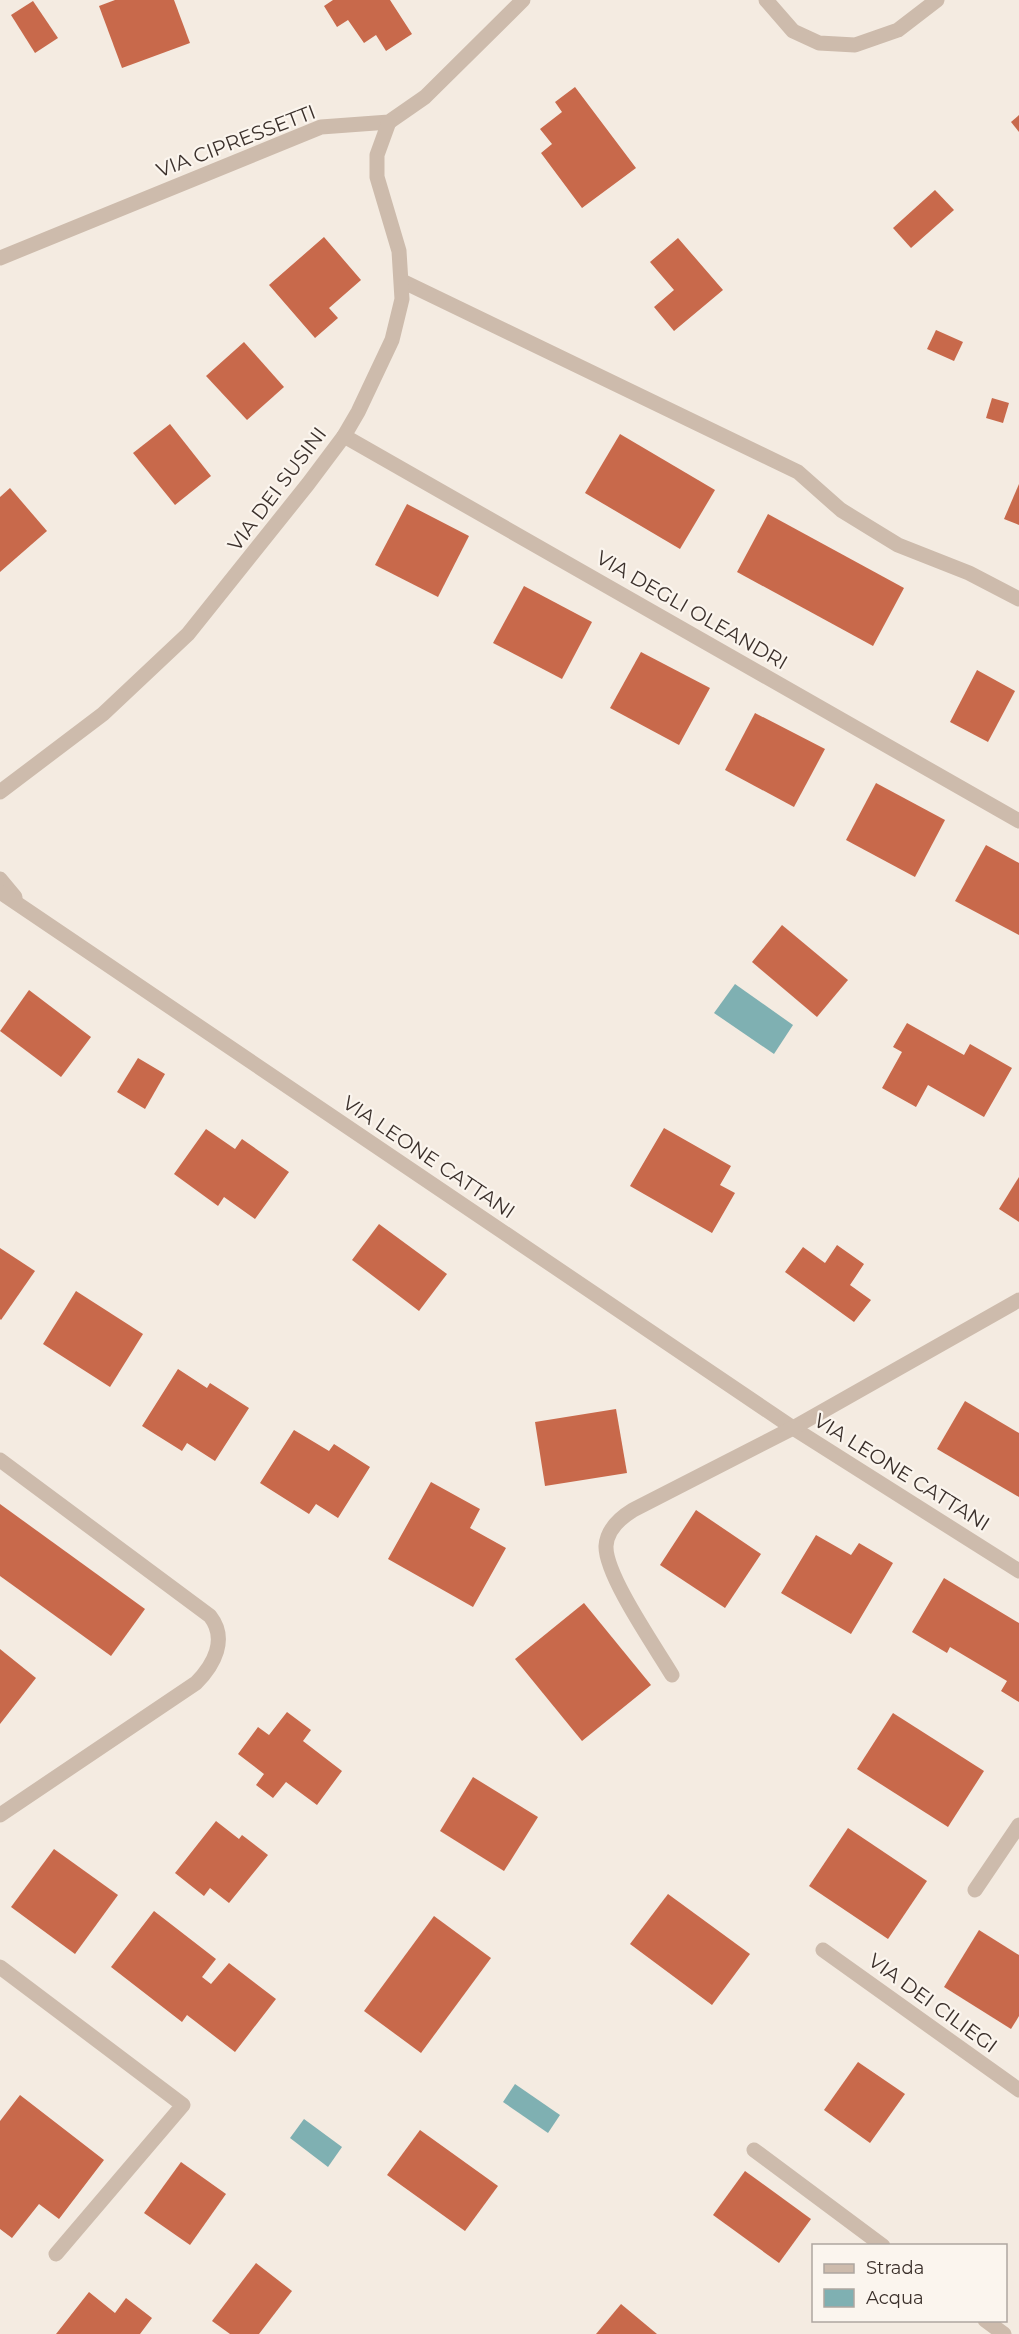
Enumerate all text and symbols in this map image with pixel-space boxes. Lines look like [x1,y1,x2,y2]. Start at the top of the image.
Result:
street label: VIA CIPRESSETTI [153,100,319,182]
street label: VIA DEI SUSINI [223,422,331,556]
street label: VIA DEGLI OLEANDRI [592,545,792,675]
street label: VIA LEONE CATTANI [338,1090,520,1224]
street label: VIA LEONE CATTANI [810,1408,994,1536]
street label: VIA DEI CILIEGI [864,1948,1002,2058]
legend [812,2244,1007,2322]
text: Strada [866,2257,924,2279]
text: Acqua [866,2287,924,2309]

